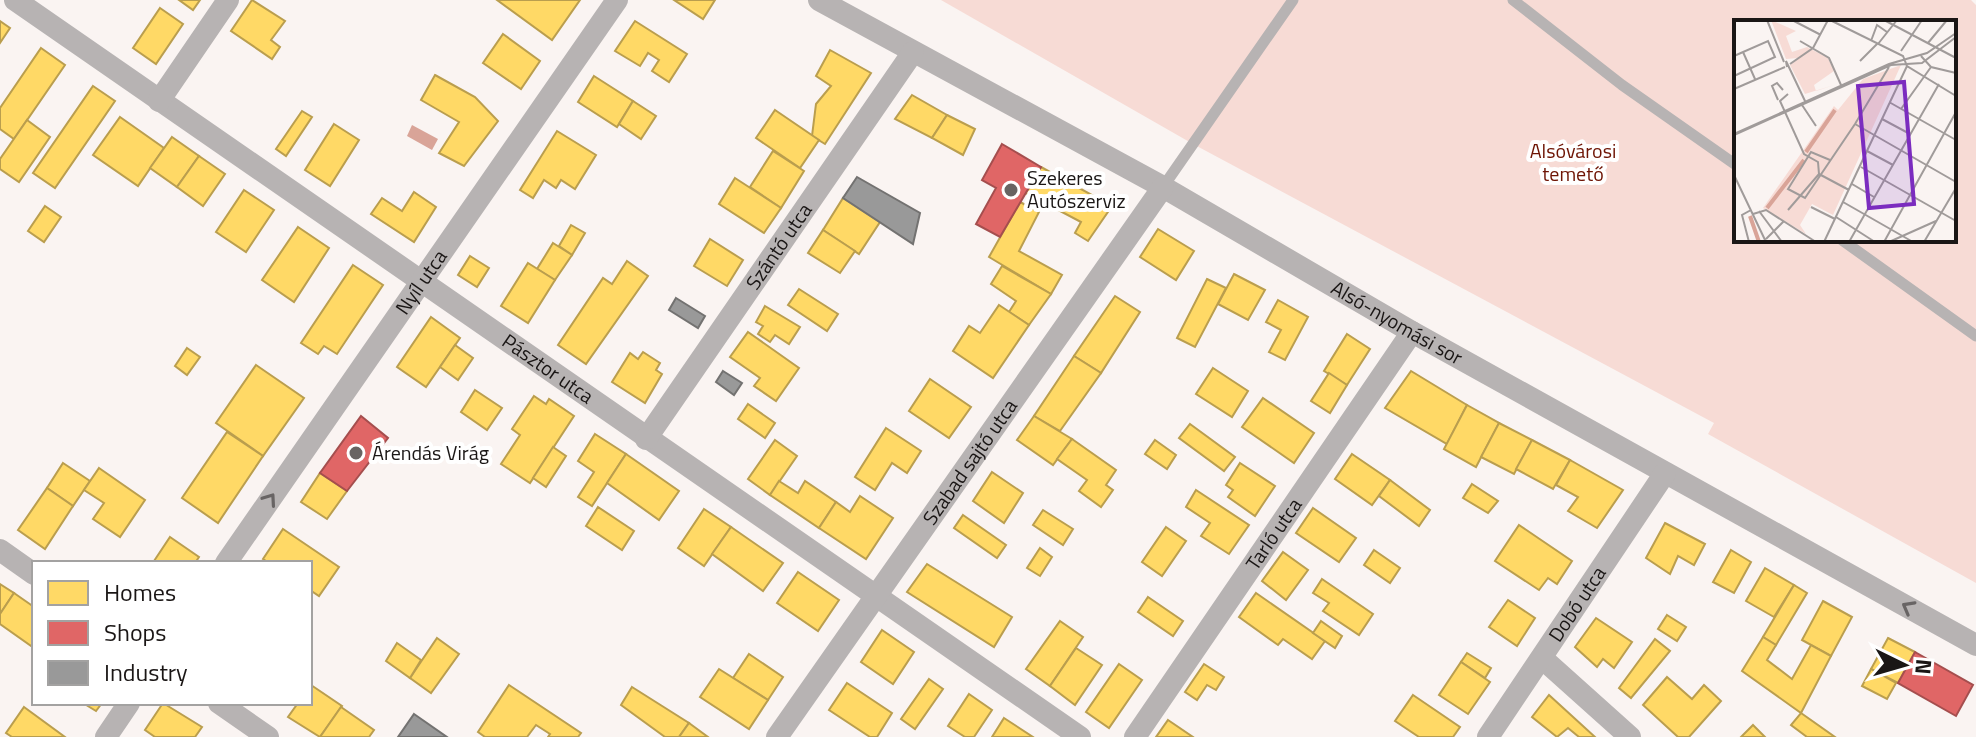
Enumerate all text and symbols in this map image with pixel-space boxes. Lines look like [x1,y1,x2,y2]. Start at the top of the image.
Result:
inset map [1734,20,1956,242]
park label: Alsóvárosi temető [1530,135,1616,189]
place label: Szekeres Autószerviz [1027,162,1126,216]
marker: Szekeres Autószerviz [1002,181,1020,199]
street label: Szántó utca [738,197,819,296]
street label: Nyíl utca [387,243,454,321]
street label: Alsó-nyomási sor [1325,272,1469,372]
street label: Pásztor utca [496,326,600,411]
street label: Szabad sajtó utca [915,392,1025,531]
place label: Árendás Virág [372,437,489,468]
marker: Árendás Virág [347,444,365,462]
street label: Tarló utca [1238,491,1309,576]
one-way arrow [260,493,275,507]
street label: Dobó utca [1540,560,1613,648]
legend [32,561,312,705]
text: Homes [104,574,176,610]
one-way arrow [1902,601,1917,617]
text: Shops [104,614,166,650]
north arrow [1864,625,1944,705]
text: Industry [104,654,188,690]
text: N [1906,658,1942,676]

